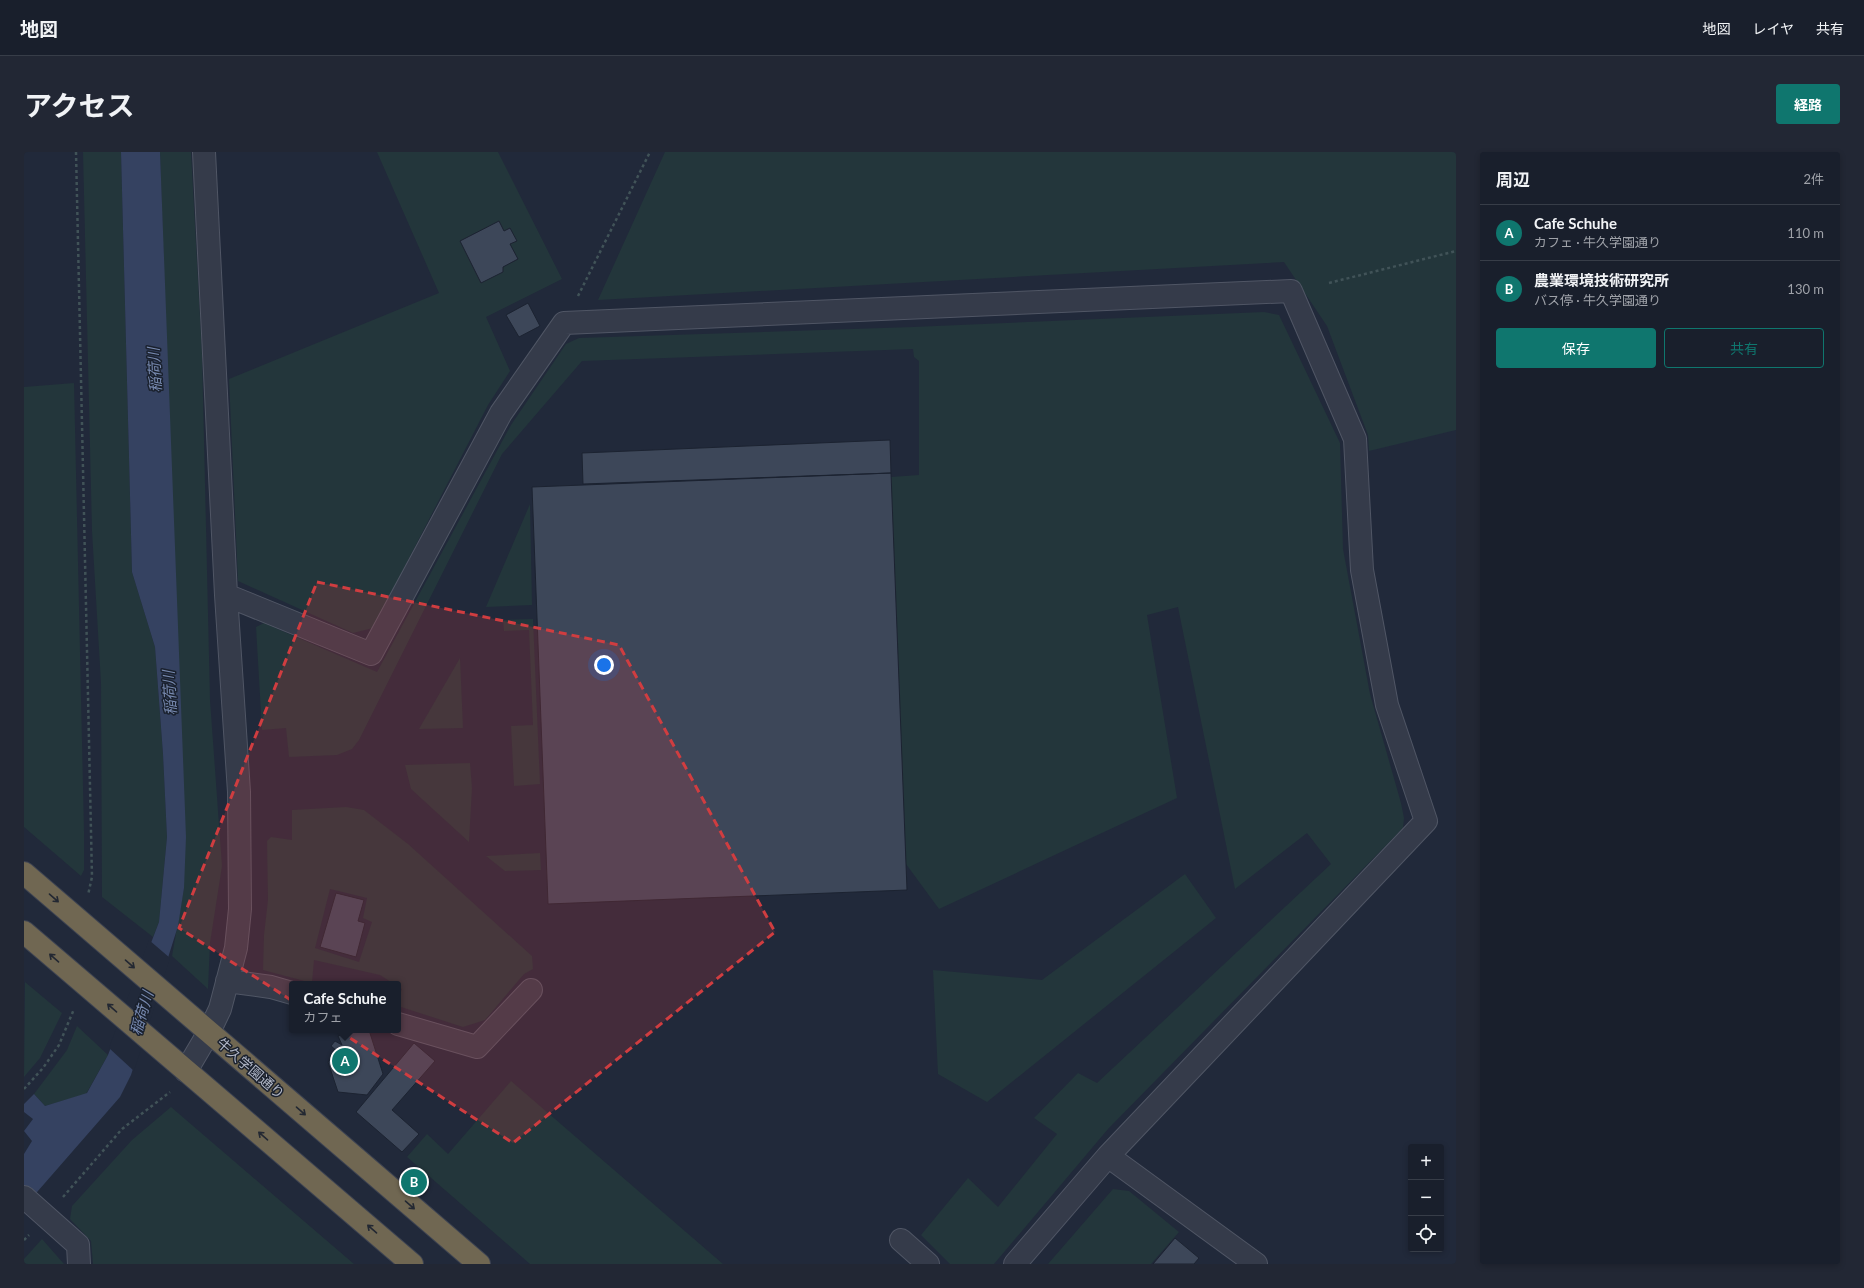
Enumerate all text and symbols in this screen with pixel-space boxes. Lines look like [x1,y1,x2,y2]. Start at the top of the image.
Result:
text: 地図 [20,17,58,40]
text: 地図 [1702,20,1730,37]
text: レイヤ [1752,20,1794,37]
text: 共有 [1816,20,1844,37]
button: 経路 [1776,84,1840,124]
text: アクセス [24,88,135,122]
text: 周辺 [1496,169,1530,190]
text: 2件 [1803,171,1824,187]
text: Cafe Schuhe [1534,214,1617,232]
text: A [1504,225,1514,241]
text: 110 m [1787,225,1824,241]
text: カフェ · 牛久学園通り [1534,234,1661,250]
text: 農業環境技術研究所 [1534,271,1669,289]
text: B [1505,281,1513,297]
text: 130 m [1787,281,1824,297]
text: バス停 · 牛久学園通り [1534,292,1661,308]
button: 保存 [1496,328,1656,368]
button: 共有 [1664,328,1824,368]
water label: 稲荷川 [144,345,164,393]
your location [594,655,614,675]
water label: 稲荷川 [159,668,179,716]
one-way arrow [48,894,59,903]
one-way arrow [49,953,60,962]
one-way arrow [125,959,135,968]
popup [289,981,401,1033]
water label: 稲荷川 [126,987,157,1037]
text: Cafe Schuhe [303,989,387,1007]
one-way arrow [107,1003,117,1012]
text: カフェ [303,1009,342,1025]
street label: 牛久学園通り [214,1034,288,1102]
pin: A [332,1046,358,1076]
one-way arrow [296,1106,306,1116]
one-way arrow [257,1131,268,1140]
map controls [1408,1144,1444,1252]
button: + [1408,1144,1444,1180]
pin: B [401,1167,427,1197]
button: − [1408,1180,1444,1216]
one-way arrow [405,1200,415,1209]
button: locate [1408,1216,1444,1252]
one-way arrow [367,1225,377,1234]

